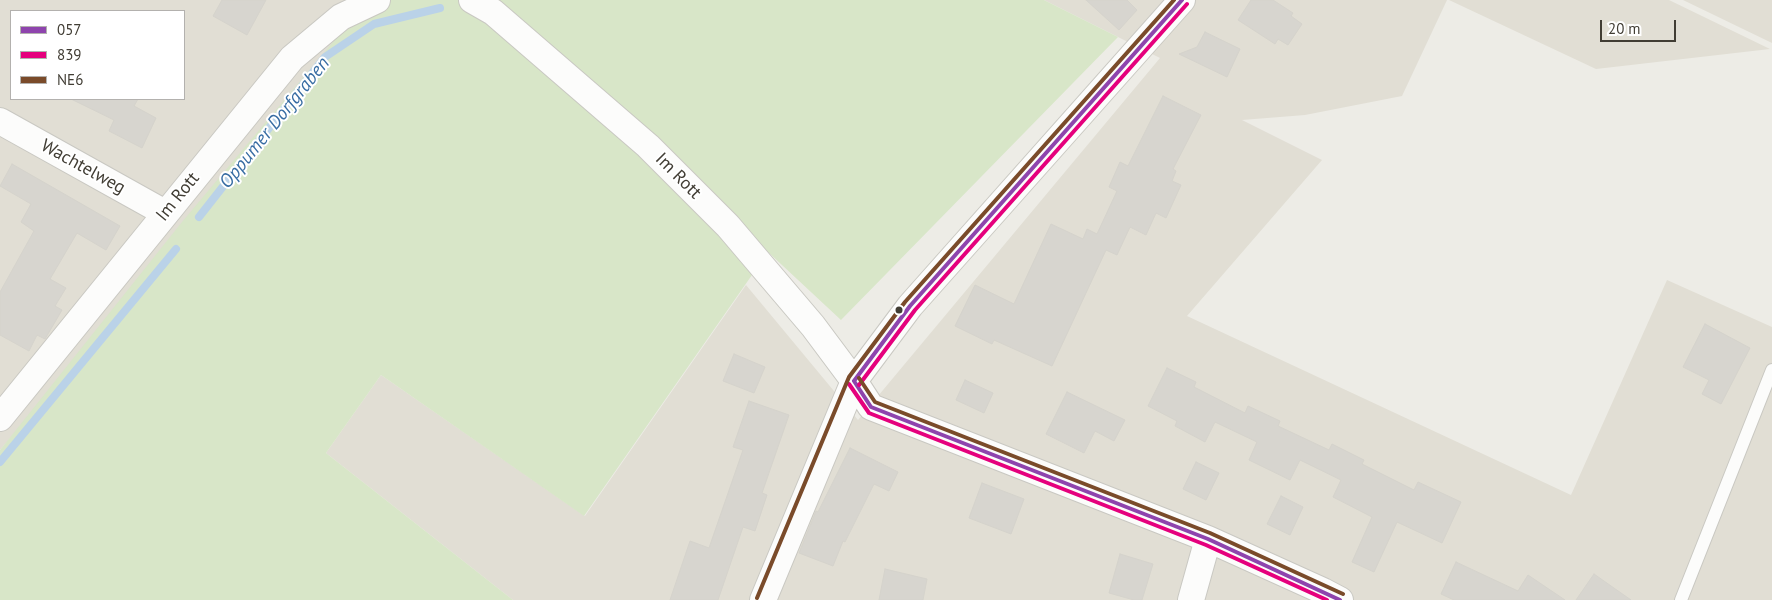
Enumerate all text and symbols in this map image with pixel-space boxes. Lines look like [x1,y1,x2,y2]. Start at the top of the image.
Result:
legend [10,10,185,100]
scale bar [1602,10,1678,42]
text: 20 m [1608,19,1641,38]
text: 057 [57,20,82,39]
text: 839 [57,45,82,64]
water label: Oppumer Dorfgraben [215,53,335,193]
text: NE6 [57,70,83,89]
street label: Wachtelweg [37,135,129,199]
street label: Im Rott [650,148,706,204]
street label: Im Rott [152,168,204,226]
unlabelled marker [894,305,904,315]

